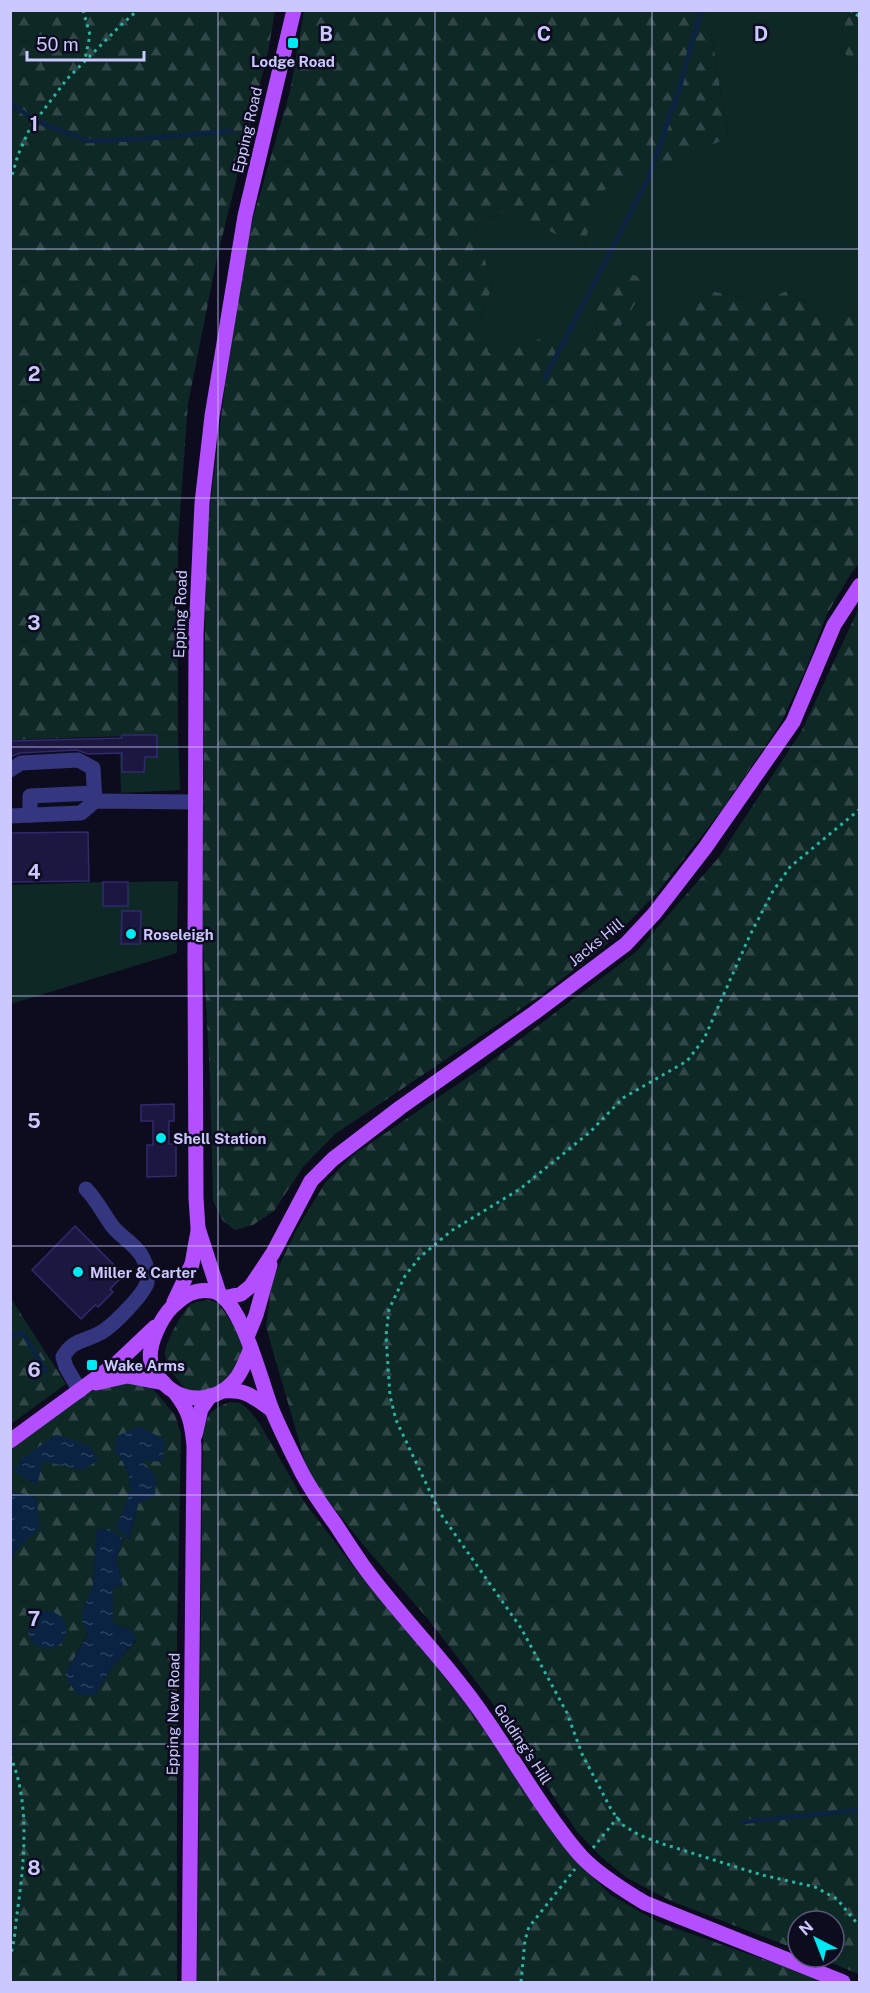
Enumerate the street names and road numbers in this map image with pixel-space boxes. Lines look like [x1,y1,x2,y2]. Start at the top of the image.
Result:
street label: Epping Road [229,85,265,175]
street label: Epping Road [170,570,190,658]
street label: Jacks Hill [565,915,627,969]
street label: Epping New Road [163,1652,183,1776]
street label: Golding's Hill [491,1701,555,1787]

